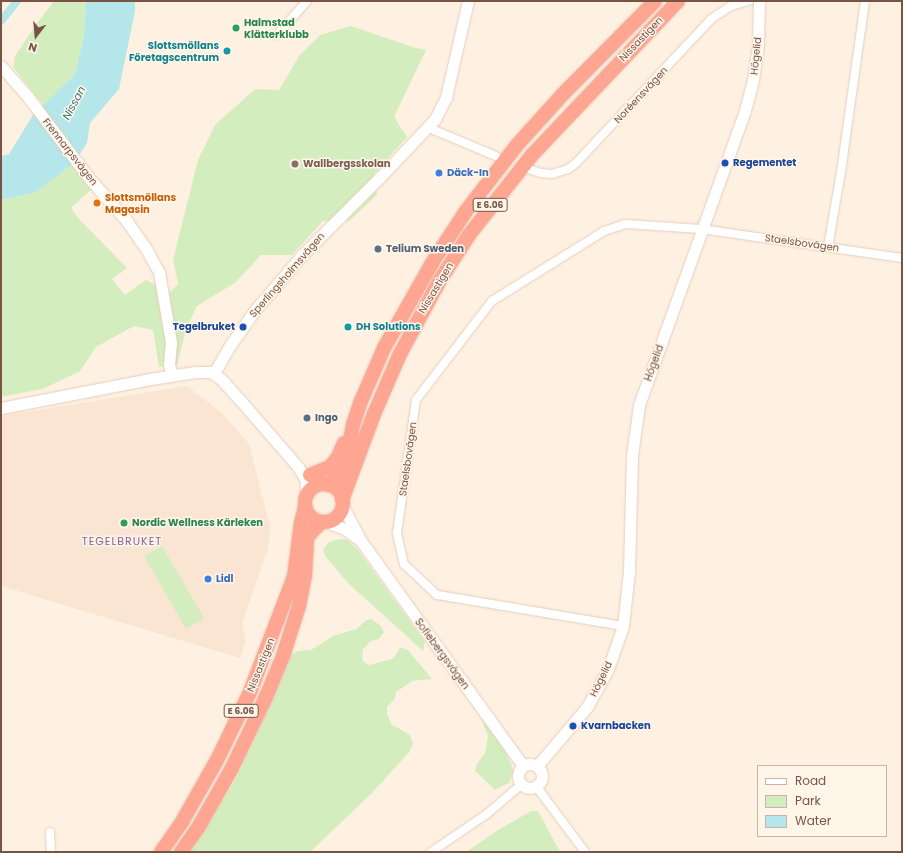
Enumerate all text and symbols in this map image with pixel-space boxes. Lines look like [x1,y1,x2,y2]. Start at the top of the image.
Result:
street label: Nissastigen [617,14,665,64]
north arrow [16,16,56,56]
place label: Halmstad Klätterklubb [244,16,309,40]
marker: Halmstad Klätterklubb [231,23,241,33]
street label: Högelid [748,36,764,76]
text: N [27,39,39,56]
place label: Slottsmöllans Företagscentrum [129,39,219,62]
marker: Slottsmöllans Företagscentrum [222,46,232,56]
street label: Noréensvägen [612,64,670,126]
water label: Nissan [60,84,88,122]
street label: Frennarpsvägen [40,116,100,188]
place label: Regementet [733,157,796,169]
place label: Wallbergsskolan [303,158,390,170]
marker: Regementet [720,158,730,168]
marker: Wallbergsskolan [290,159,300,169]
place label: Däck-In [447,167,489,179]
marker: Däck-In [434,168,444,178]
place label: Slottsmöllans Magasin [105,191,176,214]
marker: Slottsmöllans Magasin [92,198,102,208]
road number: E 6.06 [472,198,508,212]
street label: Sperlingsholmsvägen [247,230,327,320]
street label: Staelsbovägen [764,232,840,254]
place label: Telium Sweden [386,243,464,255]
marker: Telium Sweden [373,244,383,254]
street label: Nissastigen [416,260,456,316]
place label: Tegelbruket [173,321,235,333]
place label: DH Solutions [356,321,421,333]
marker: Tegelbruket [238,322,248,332]
marker: DH Solutions [343,322,353,332]
street label: Högelid [642,343,666,383]
place label: Ingo [315,412,338,424]
marker: Ingo [302,413,312,423]
street label: Staelsbovägen [397,421,419,497]
place label: Nordic Wellness Kärleken [132,517,263,529]
marker: Nordic Wellness Kärleken [119,518,129,528]
district label: TEGELBRUKET [82,534,162,548]
place label: Lidl [216,573,233,585]
marker: Lidl [203,574,213,584]
street label: Sofiebergsvägen [412,616,472,692]
street label: Nissastigen [245,636,277,694]
street label: Högelid [587,659,615,699]
road number: E 6.06 [223,704,259,718]
place label: Kvarnbacken [581,720,651,732]
marker: Kvarnbacken [568,721,578,731]
legend [757,765,887,837]
text: Road [795,772,826,789]
text: Park [795,792,821,809]
text: Water [795,812,831,829]

